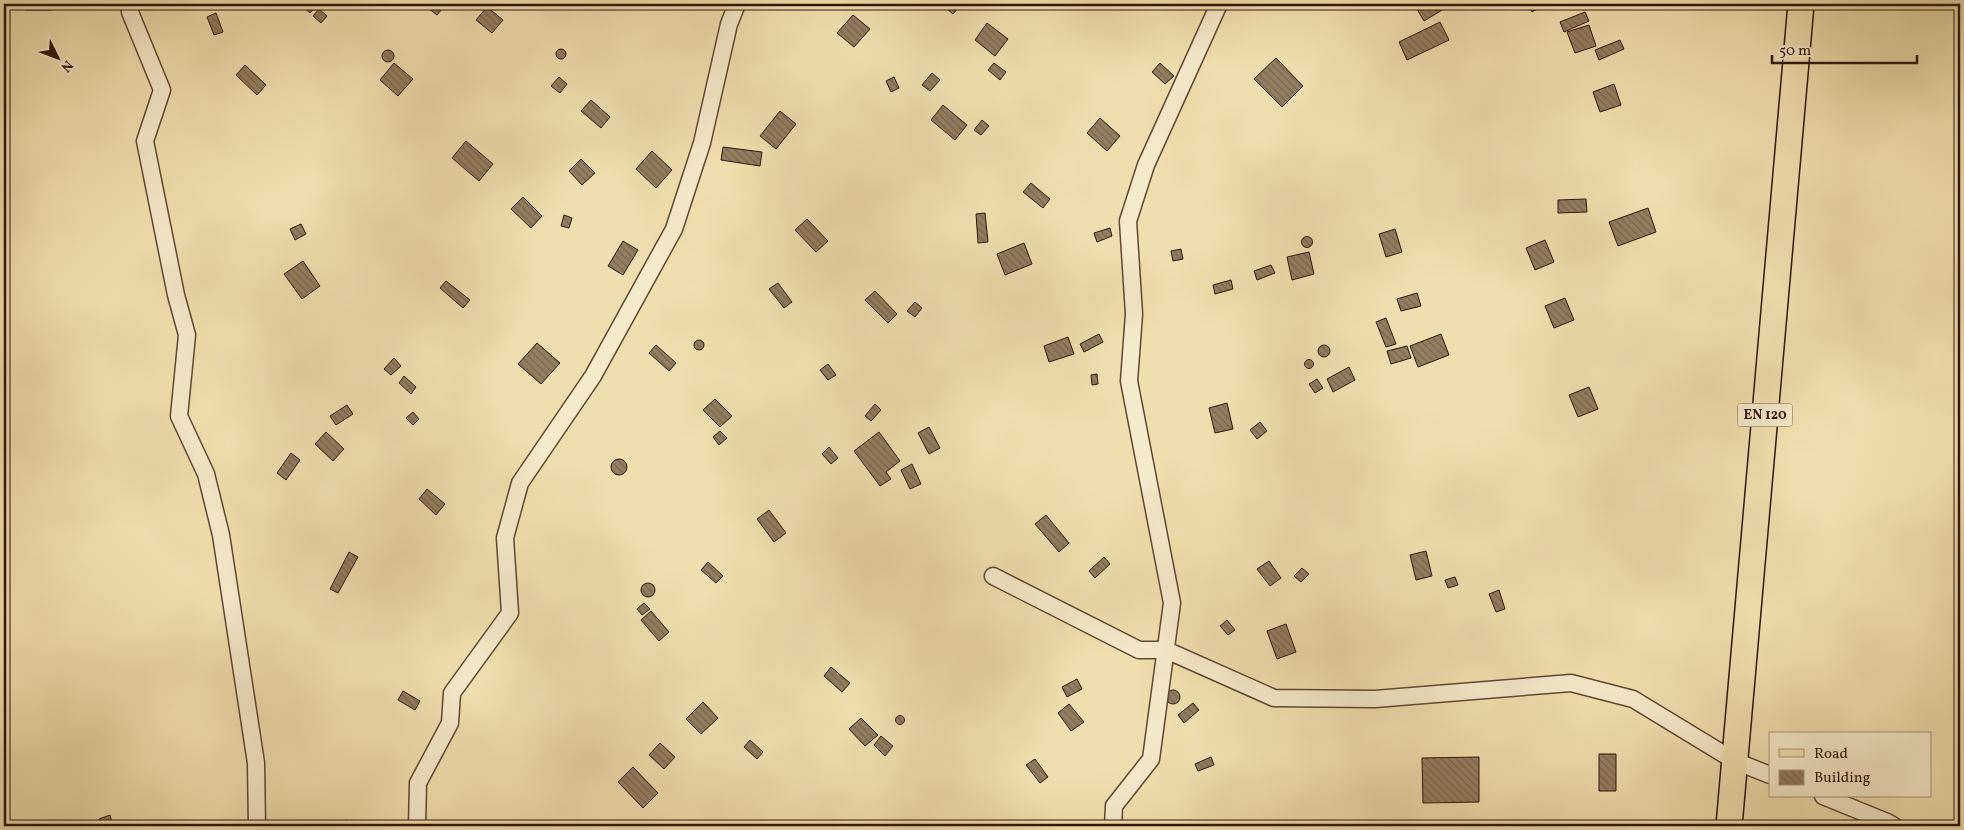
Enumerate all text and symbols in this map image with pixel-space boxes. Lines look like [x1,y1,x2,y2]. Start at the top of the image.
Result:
north arrow [32,32,82,82]
scale bar [1772,32,1916,64]
text: 50 m [1779,41,1811,62]
text: N [56,56,77,76]
road number: EN 120 [1738,404,1792,426]
legend [1769,732,1932,798]
text: Road [1814,744,1848,765]
text: Building [1814,768,1871,789]

